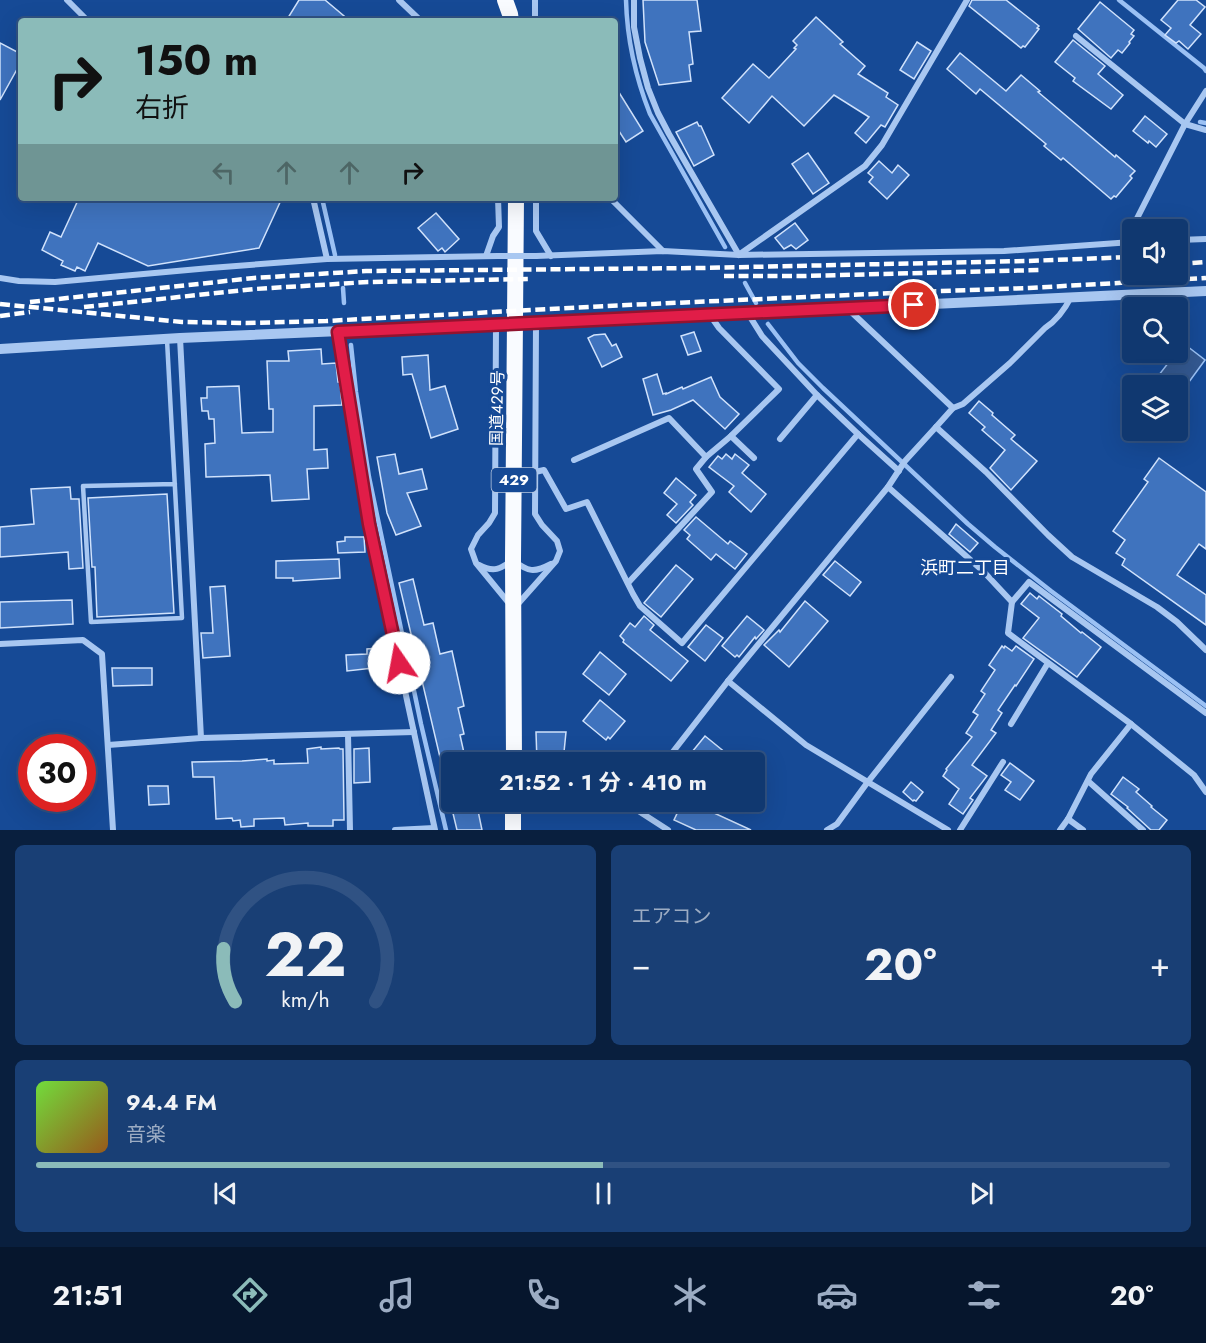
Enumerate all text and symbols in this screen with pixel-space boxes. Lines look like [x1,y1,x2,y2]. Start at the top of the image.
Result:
text: 150 m [135,30,258,91]
icon: right [36,42,114,120]
text: 右折 [135,88,189,127]
icon: left [207,156,240,189]
icon: ahead [270,156,303,189]
icon: ahead [333,156,366,189]
icon: right [396,156,429,189]
map controls [1122,219,1188,441]
button: sound [1122,219,1188,285]
pin [888,279,939,330]
icon: arrive [897,288,930,321]
button: search [1122,297,1188,363]
street label: 国道429号 [485,370,509,446]
button: layers [1122,375,1188,441]
road number: 429 [492,468,536,492]
district label: 浜町二丁目 [920,555,1010,581]
position arrow [367,631,431,695]
speed limit sign: 30 [18,734,96,812]
text: 21:52 · 1 分 · 410 m [499,766,707,798]
text: エアコン [632,902,712,931]
text: 22 [264,909,346,999]
text: 20° [864,932,937,997]
text: − [632,941,651,988]
text: + [1150,941,1170,988]
text: km/h [281,984,329,1015]
text: 94.4 FM [126,1086,217,1118]
text: 音楽 [126,1120,166,1149]
icon: previous [209,1177,242,1210]
icon: pause [587,1177,620,1210]
icon: next [965,1177,998,1210]
icon: directions [229,1274,271,1316]
icon: music [376,1274,418,1316]
icon: phone [522,1274,564,1316]
icon: climate [669,1274,711,1316]
icon: car [816,1274,858,1316]
icon: filters [963,1274,1005,1316]
text: 21:51 [52,1276,124,1315]
text: 20° [1110,1276,1153,1315]

